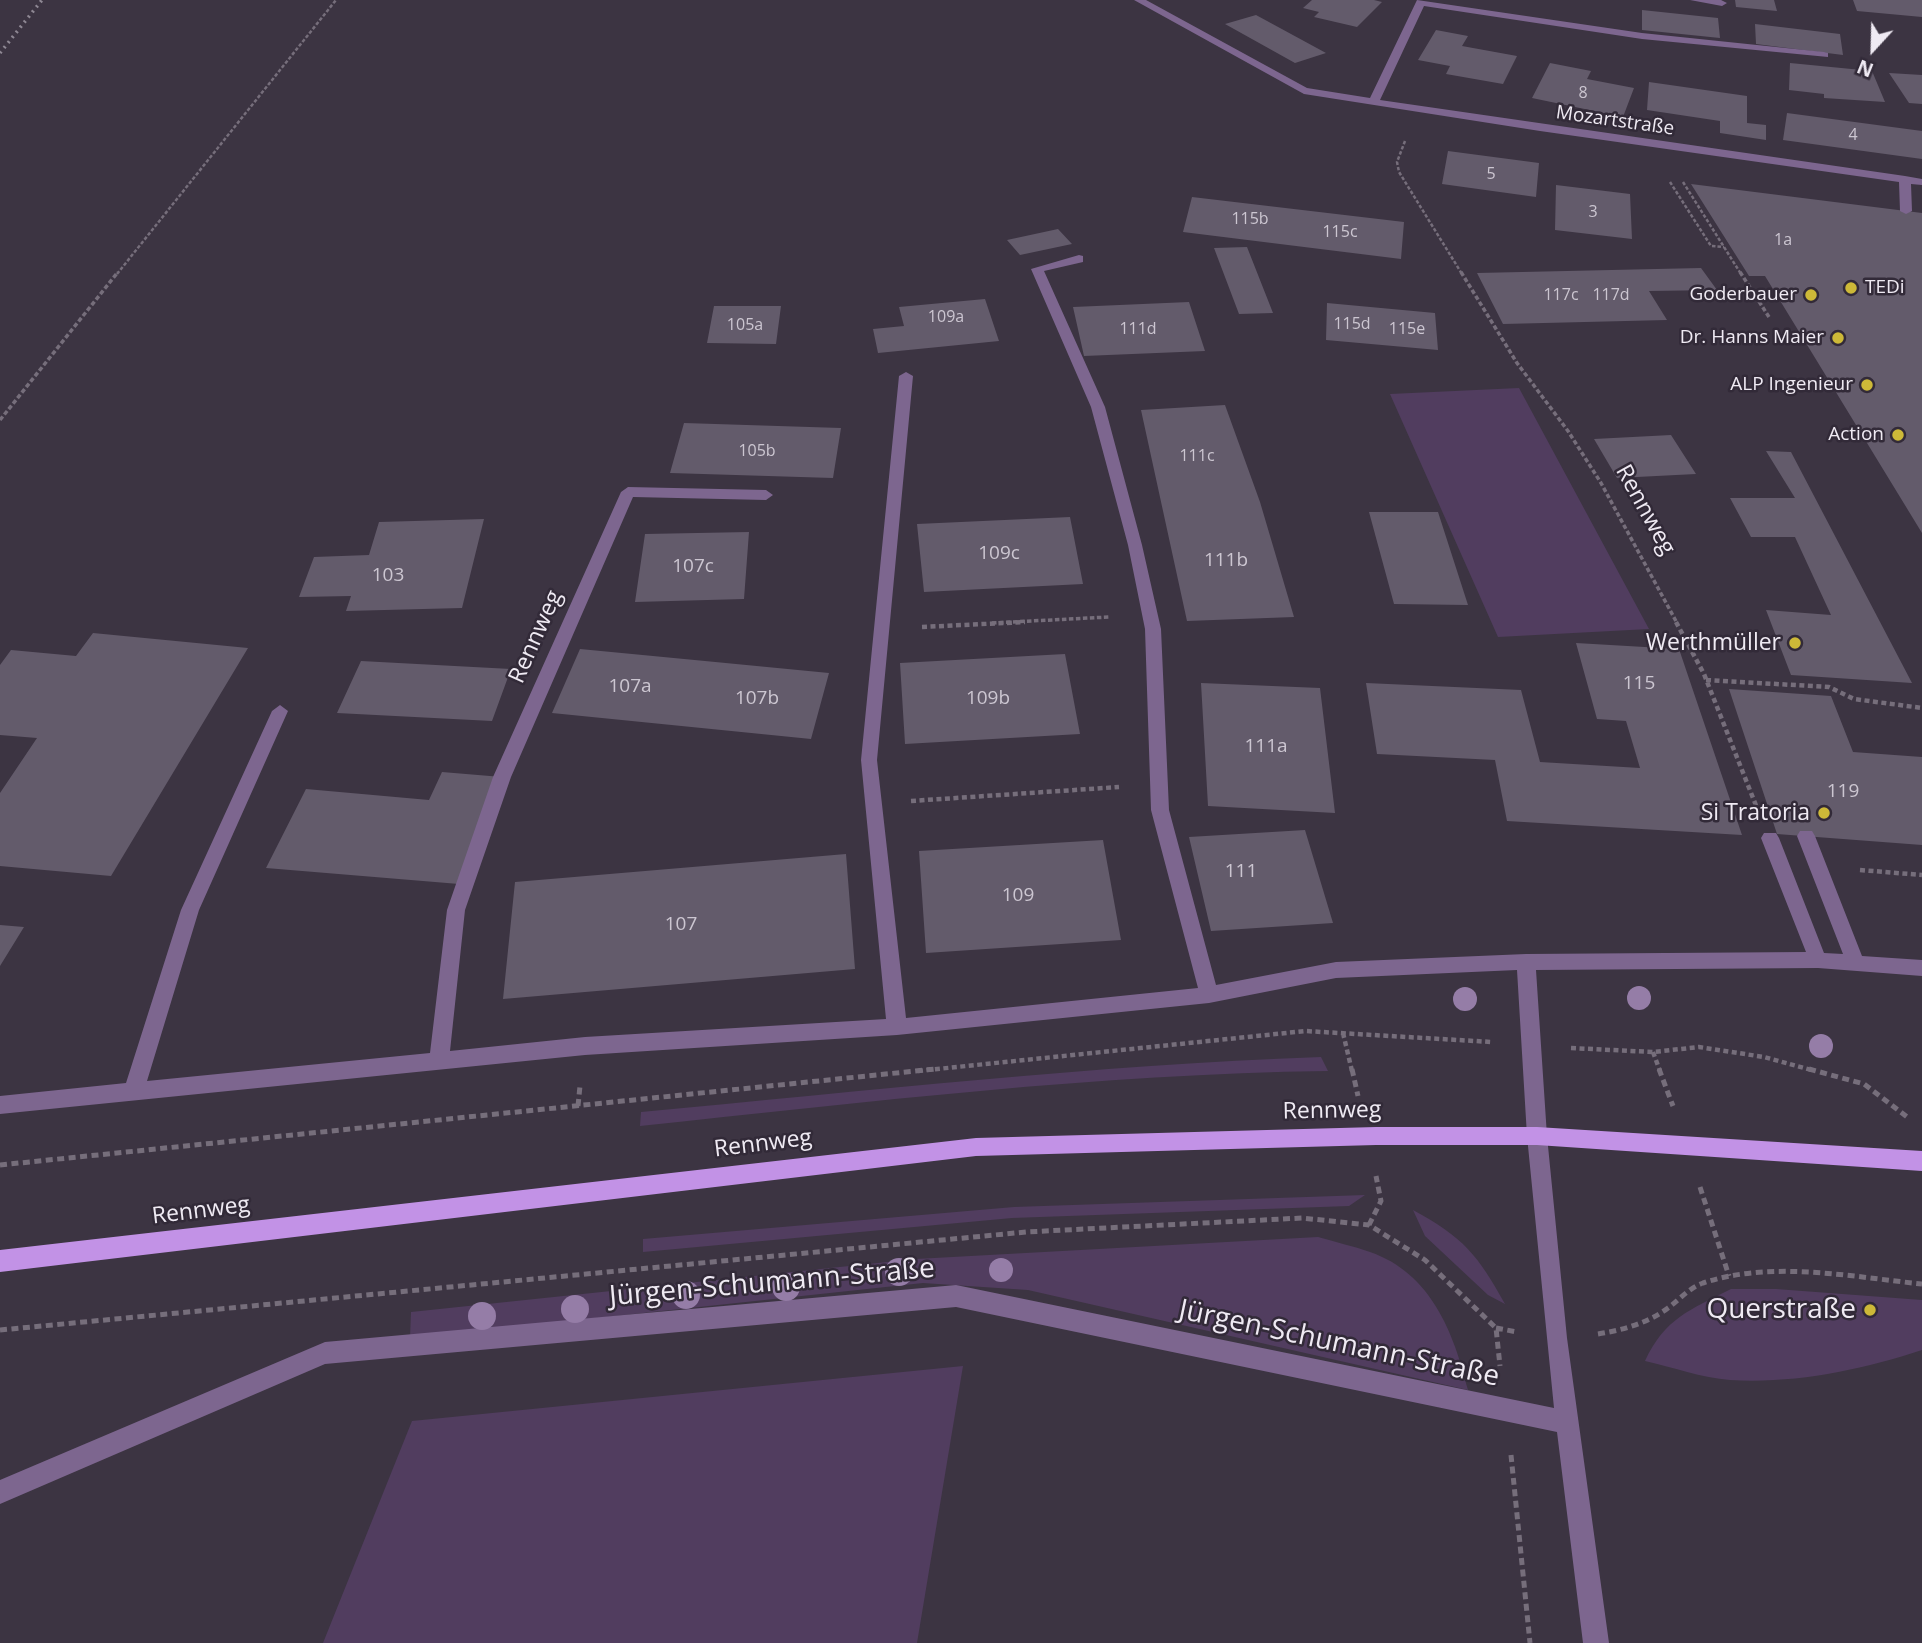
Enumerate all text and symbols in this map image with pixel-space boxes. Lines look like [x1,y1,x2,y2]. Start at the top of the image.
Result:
north arrow [1838,14,1908,84]
text: N [1853,54,1877,83]
house number: 8 [1578,83,1588,103]
street label: Mozartstraße [1554,101,1676,141]
house number: 4 [1848,125,1858,145]
house number: 5 [1486,164,1496,184]
house number: 3 [1588,202,1598,222]
house number: 115b [1231,209,1269,229]
house number: 115c [1322,222,1358,242]
house number: 1a [1774,230,1792,250]
place label: TEDi [1865,277,1905,299]
marker: TEDi [1843,280,1859,296]
place label: Goderbauer [1689,284,1797,306]
house number: 117c [1543,285,1579,305]
house number: 117d [1592,285,1630,305]
marker: Goderbauer [1803,287,1819,303]
house number: 109a [928,307,964,327]
house number: 115d [1333,314,1371,334]
house number: 105a [727,315,763,335]
house number: 111d [1119,319,1157,339]
house number: 115e [1389,319,1425,339]
place label: Dr. Hanns Maier [1680,327,1824,349]
marker: Dr. Hanns Maier [1830,330,1846,346]
place label: ALP Ingenieur [1730,374,1853,396]
marker: ALP Ingenieur [1859,377,1875,393]
place label: Action [1828,424,1884,446]
marker: Action [1890,427,1906,443]
house number: 105b [738,441,776,461]
house number: 111c [1179,446,1215,466]
street label: Rennweg [1609,460,1681,560]
house number: 109c [978,543,1020,565]
house number: 111b [1204,550,1248,572]
house number: 107c [672,556,714,578]
house number: 103 [372,565,404,587]
street label: Rennweg [503,586,569,688]
place label: Werthmüller [1646,629,1781,657]
marker: Werthmüller [1787,635,1803,651]
house number: 115 [1623,673,1655,695]
house number: 107a [608,676,652,698]
house number: 107b [735,688,779,710]
house number: 109b [966,688,1010,710]
house number: 111a [1244,736,1288,758]
house number: 119 [1827,781,1859,803]
place label: Si Tratoria [1701,799,1810,827]
marker: Si Tratoria [1816,805,1832,821]
house number: 111 [1225,861,1257,883]
house number: 109 [1002,885,1034,907]
house number: 107 [665,914,697,936]
street label: Rennweg [1282,1096,1382,1126]
street label: Rennweg [712,1124,814,1164]
street label: Rennweg [150,1191,252,1231]
street label: Jürgen-Schumann-Straße [608,1252,936,1314]
place label: Querstraße [1706,1293,1856,1327]
street label: Jürgen-Schumann-Straße [1176,1294,1502,1394]
marker: Querstraße [1862,1302,1878,1318]

